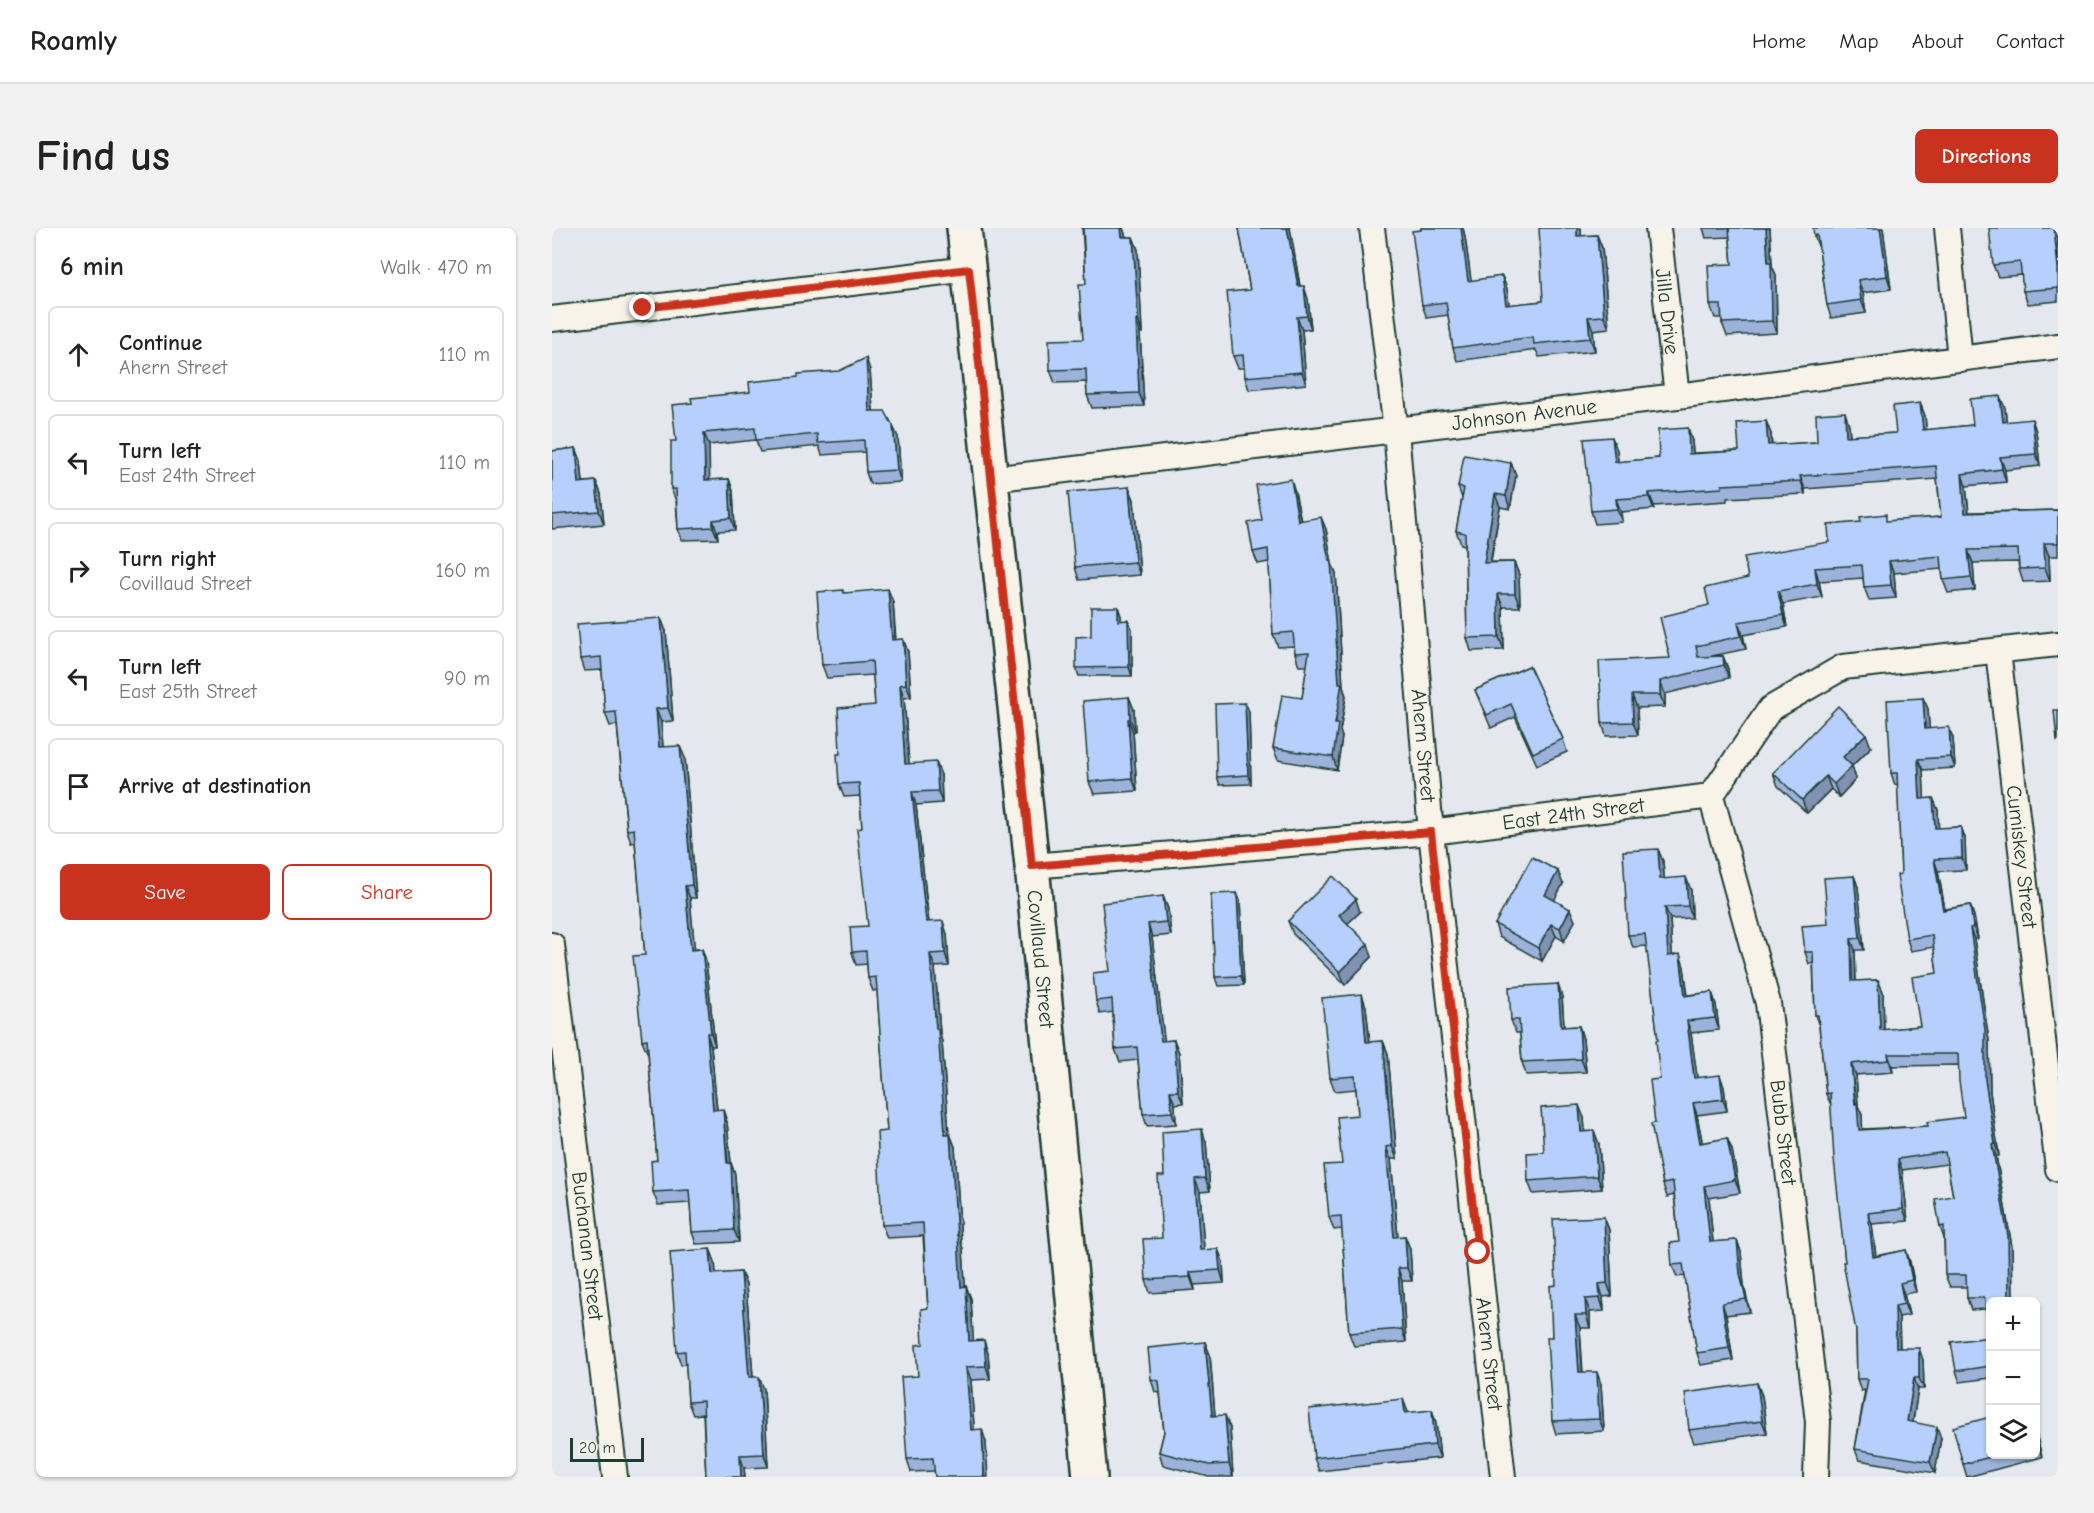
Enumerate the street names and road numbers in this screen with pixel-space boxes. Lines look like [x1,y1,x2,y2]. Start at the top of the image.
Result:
street label: Jilla Drive [1651,267,1684,356]
street label: Johnson Avenue [1450,394,1598,435]
street label: Ahern Street [1407,688,1440,804]
street label: Cumiskey Street [2002,784,2042,930]
street label: East 24th Street [1501,793,1647,835]
street label: Covillaud Street [1022,889,1059,1030]
street label: Bubb Street [1765,1078,1802,1187]
street label: Buchanan Street [567,1170,608,1323]
street label: Ahern Street [1471,1296,1508,1413]

